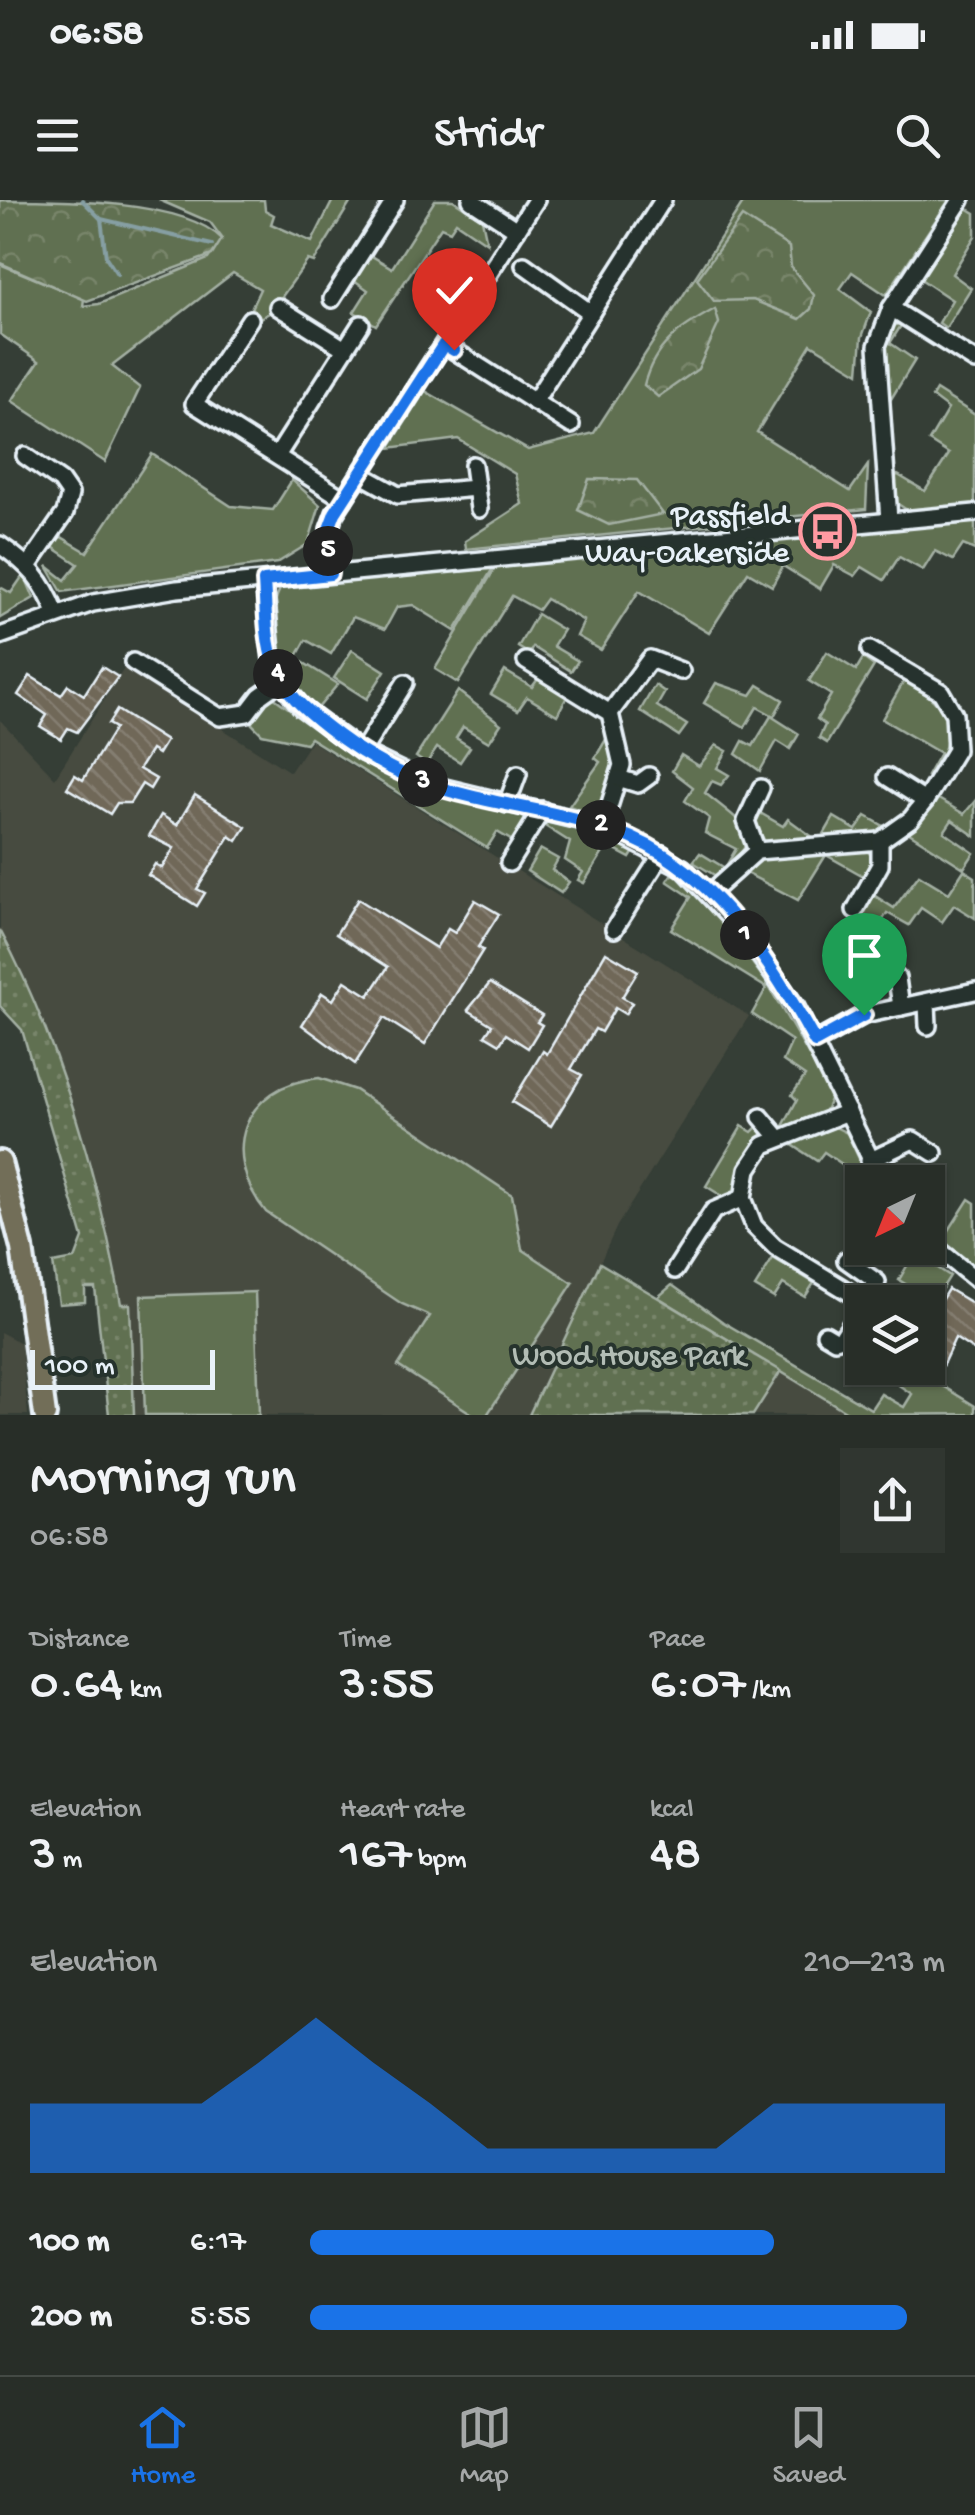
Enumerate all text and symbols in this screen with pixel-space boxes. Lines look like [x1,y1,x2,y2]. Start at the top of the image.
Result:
text: 06:58 [50,13,144,57]
icon: menu [30,108,85,163]
icon: search [890,108,945,163]
text: Stridr [434,109,541,162]
pin [412,248,497,351]
icon: check [427,263,482,318]
place label: Passfield Way-Oakerside [585,499,791,574]
bus stop icon: Passfield Way-Oakerside [798,501,858,561]
pin: 5 [303,526,353,576]
text: 5 [321,534,335,567]
pin: 4 [253,649,303,699]
text: 4 [271,657,285,690]
pin: 3 [398,757,448,807]
text: 3 [416,765,430,798]
pin: 2 [576,800,626,850]
text: 2 [594,808,608,841]
pin: 1 [720,910,770,960]
pin [822,913,907,1016]
text: 1 [739,918,751,951]
icon: arrive [837,928,892,983]
north arrow [845,1165,945,1265]
map controls [845,1165,945,1385]
button: layers [845,1285,945,1385]
park label: Wood House Park [512,1339,749,1377]
scale bar [30,1345,215,1390]
text: 100 m [45,1351,115,1384]
button: share [840,1448,945,1553]
text: Morning run [30,1449,296,1513]
text: 06:58 [30,1519,109,1557]
text: Distance [30,1624,129,1657]
text: Time [340,1624,391,1657]
text: Pace [650,1624,705,1657]
text: 0.64 [30,1657,123,1716]
text: 3:55 [340,1657,434,1716]
text: 6:07 [650,1657,745,1716]
text: km [123,1674,162,1707]
text: /km [745,1674,791,1707]
text: Elevation [30,1794,141,1827]
text: Heart rate [340,1794,465,1827]
text: kcal [650,1794,694,1827]
text: 3 [30,1827,56,1886]
text: 167 [340,1827,412,1886]
text: 48 [650,1827,701,1886]
text: m [56,1844,82,1877]
text: bpm [412,1844,467,1877]
text: Elevation [30,1945,157,1983]
text: 210–213 m [803,1945,945,1983]
text: 100 m [30,2224,110,2262]
text: 6:17 [190,2224,246,2262]
text: 200 m [30,2299,112,2337]
text: 5:55 [190,2299,251,2337]
tab: Home [131,2400,195,2493]
tab: Map [457,2400,512,2493]
tab: Saved [773,2400,844,2493]

